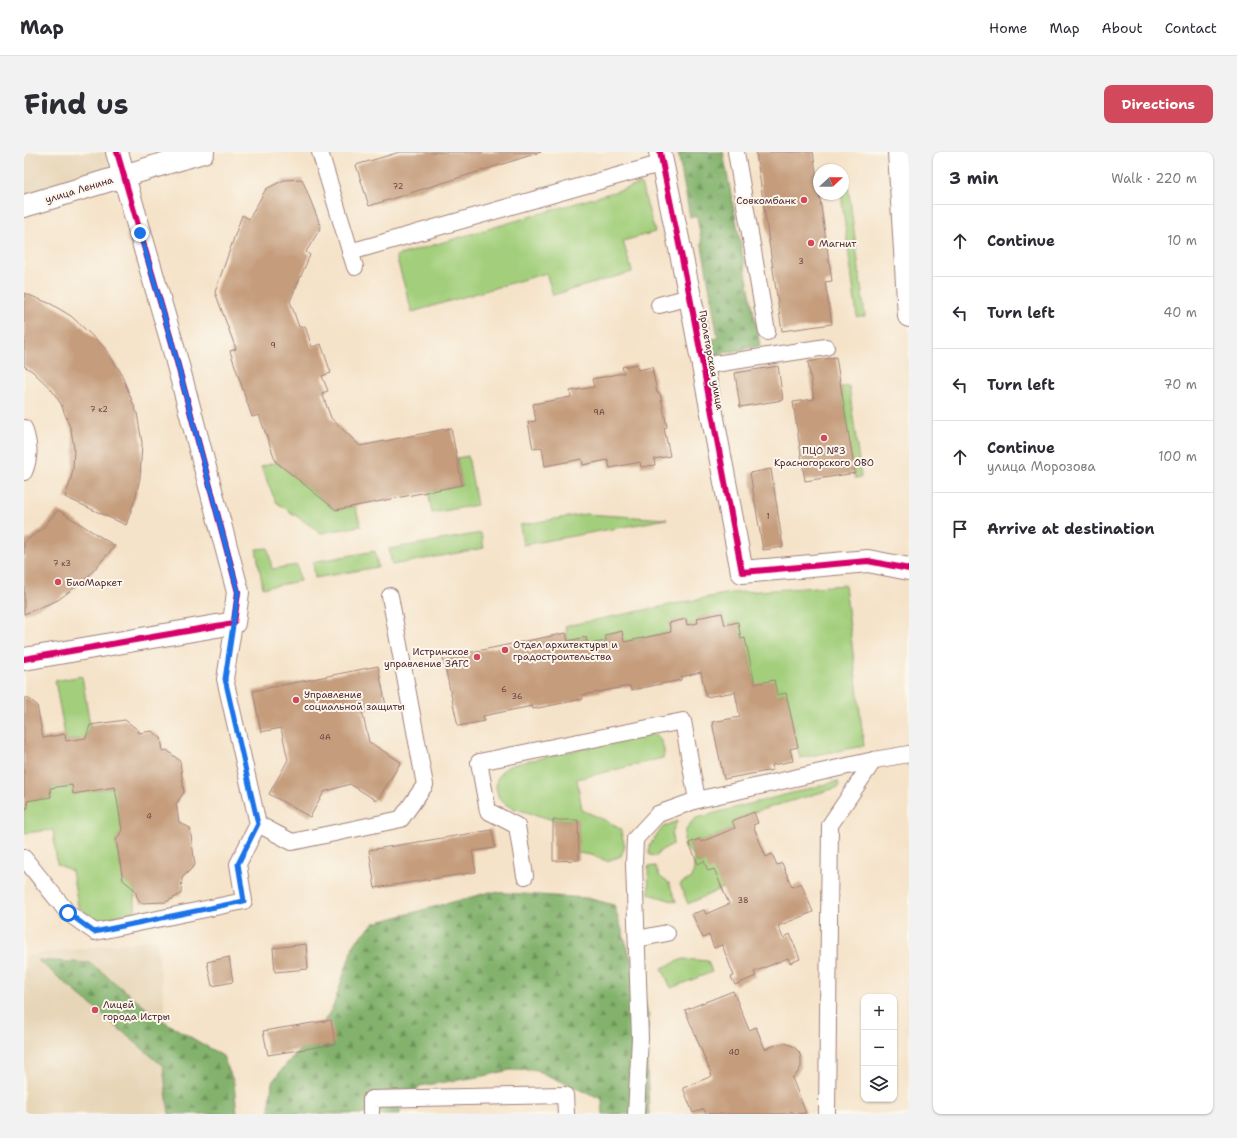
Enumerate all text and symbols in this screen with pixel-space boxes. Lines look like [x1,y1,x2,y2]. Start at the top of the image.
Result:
text: Map [20,15,64,40]
text: Home [989,19,1028,37]
text: Map [1050,19,1080,37]
text: About [1102,19,1143,37]
text: Contact [1165,19,1217,37]
text: Find us [24,85,129,123]
button: Directions [1104,85,1213,123]
north arrow [813,164,849,200]
text: 3 min [949,167,999,189]
text: Walk · 220 m [1111,170,1197,187]
street label: улица Ленина [44,173,115,206]
house number: 72 [393,181,404,192]
place label: Совкомбанк [736,194,797,207]
marker: Совкомбанк [799,195,809,205]
route end [131,224,149,242]
icon: ahead [949,230,971,252]
text: Continue [987,231,1055,251]
text: 10 m [1167,232,1197,249]
place label: Магнит [819,237,857,250]
marker: Магнит [806,238,816,248]
house number: 3 [798,256,804,267]
icon: left [949,302,971,324]
text: Turn left [987,303,1055,323]
text: 40 m [1163,304,1197,321]
street label: Пролетарская улица [696,309,727,412]
house number: 9 [270,340,276,351]
icon: left [949,374,971,396]
text: Turn left [987,375,1055,395]
text: 70 m [1163,376,1197,393]
house number: 7 к2 [90,404,108,415]
house number: 9А [593,407,605,418]
marker: ПЦО №3 Красногорского ОВО [819,433,829,443]
text: Continue [987,438,1055,458]
place label: ПЦО №3 Красногорского ОВО [774,444,874,469]
icon: ahead [949,446,971,468]
text: 100 m [1158,448,1197,465]
text: улица Морозова [987,458,1096,475]
house number: 1 [766,511,770,522]
icon: arrive [949,518,971,540]
text: Arrive at destination [987,519,1155,539]
house number: 7 к3 [53,558,71,569]
place label: БиоМаркет [66,576,123,589]
marker: БиоМаркет [53,577,63,587]
place label: Отдел архитектуры и градостроительства [513,638,618,663]
place label: Истринское управление ЗАГС [384,645,469,670]
marker: Отдел архитектуры и градостроительства [500,645,510,655]
marker: Истринское управление ЗАГС [472,652,482,662]
house number: 6 [501,684,507,695]
place label: Управление социальной защиты [304,688,405,713]
house number: 36 [512,691,523,702]
marker: Управление социальной защиты [291,695,301,705]
house number: 4А [319,732,331,743]
house number: 4 [146,811,152,822]
house number: 38 [738,895,748,906]
route start [59,904,77,922]
map controls [861,994,897,1102]
button: + [861,994,897,1030]
place label: Лицей города Истры [103,998,170,1023]
marker: Лицей города Истры [90,1005,100,1015]
button: − [861,1030,897,1066]
house number: 40 [728,1047,740,1058]
button: layers [861,1066,897,1102]

